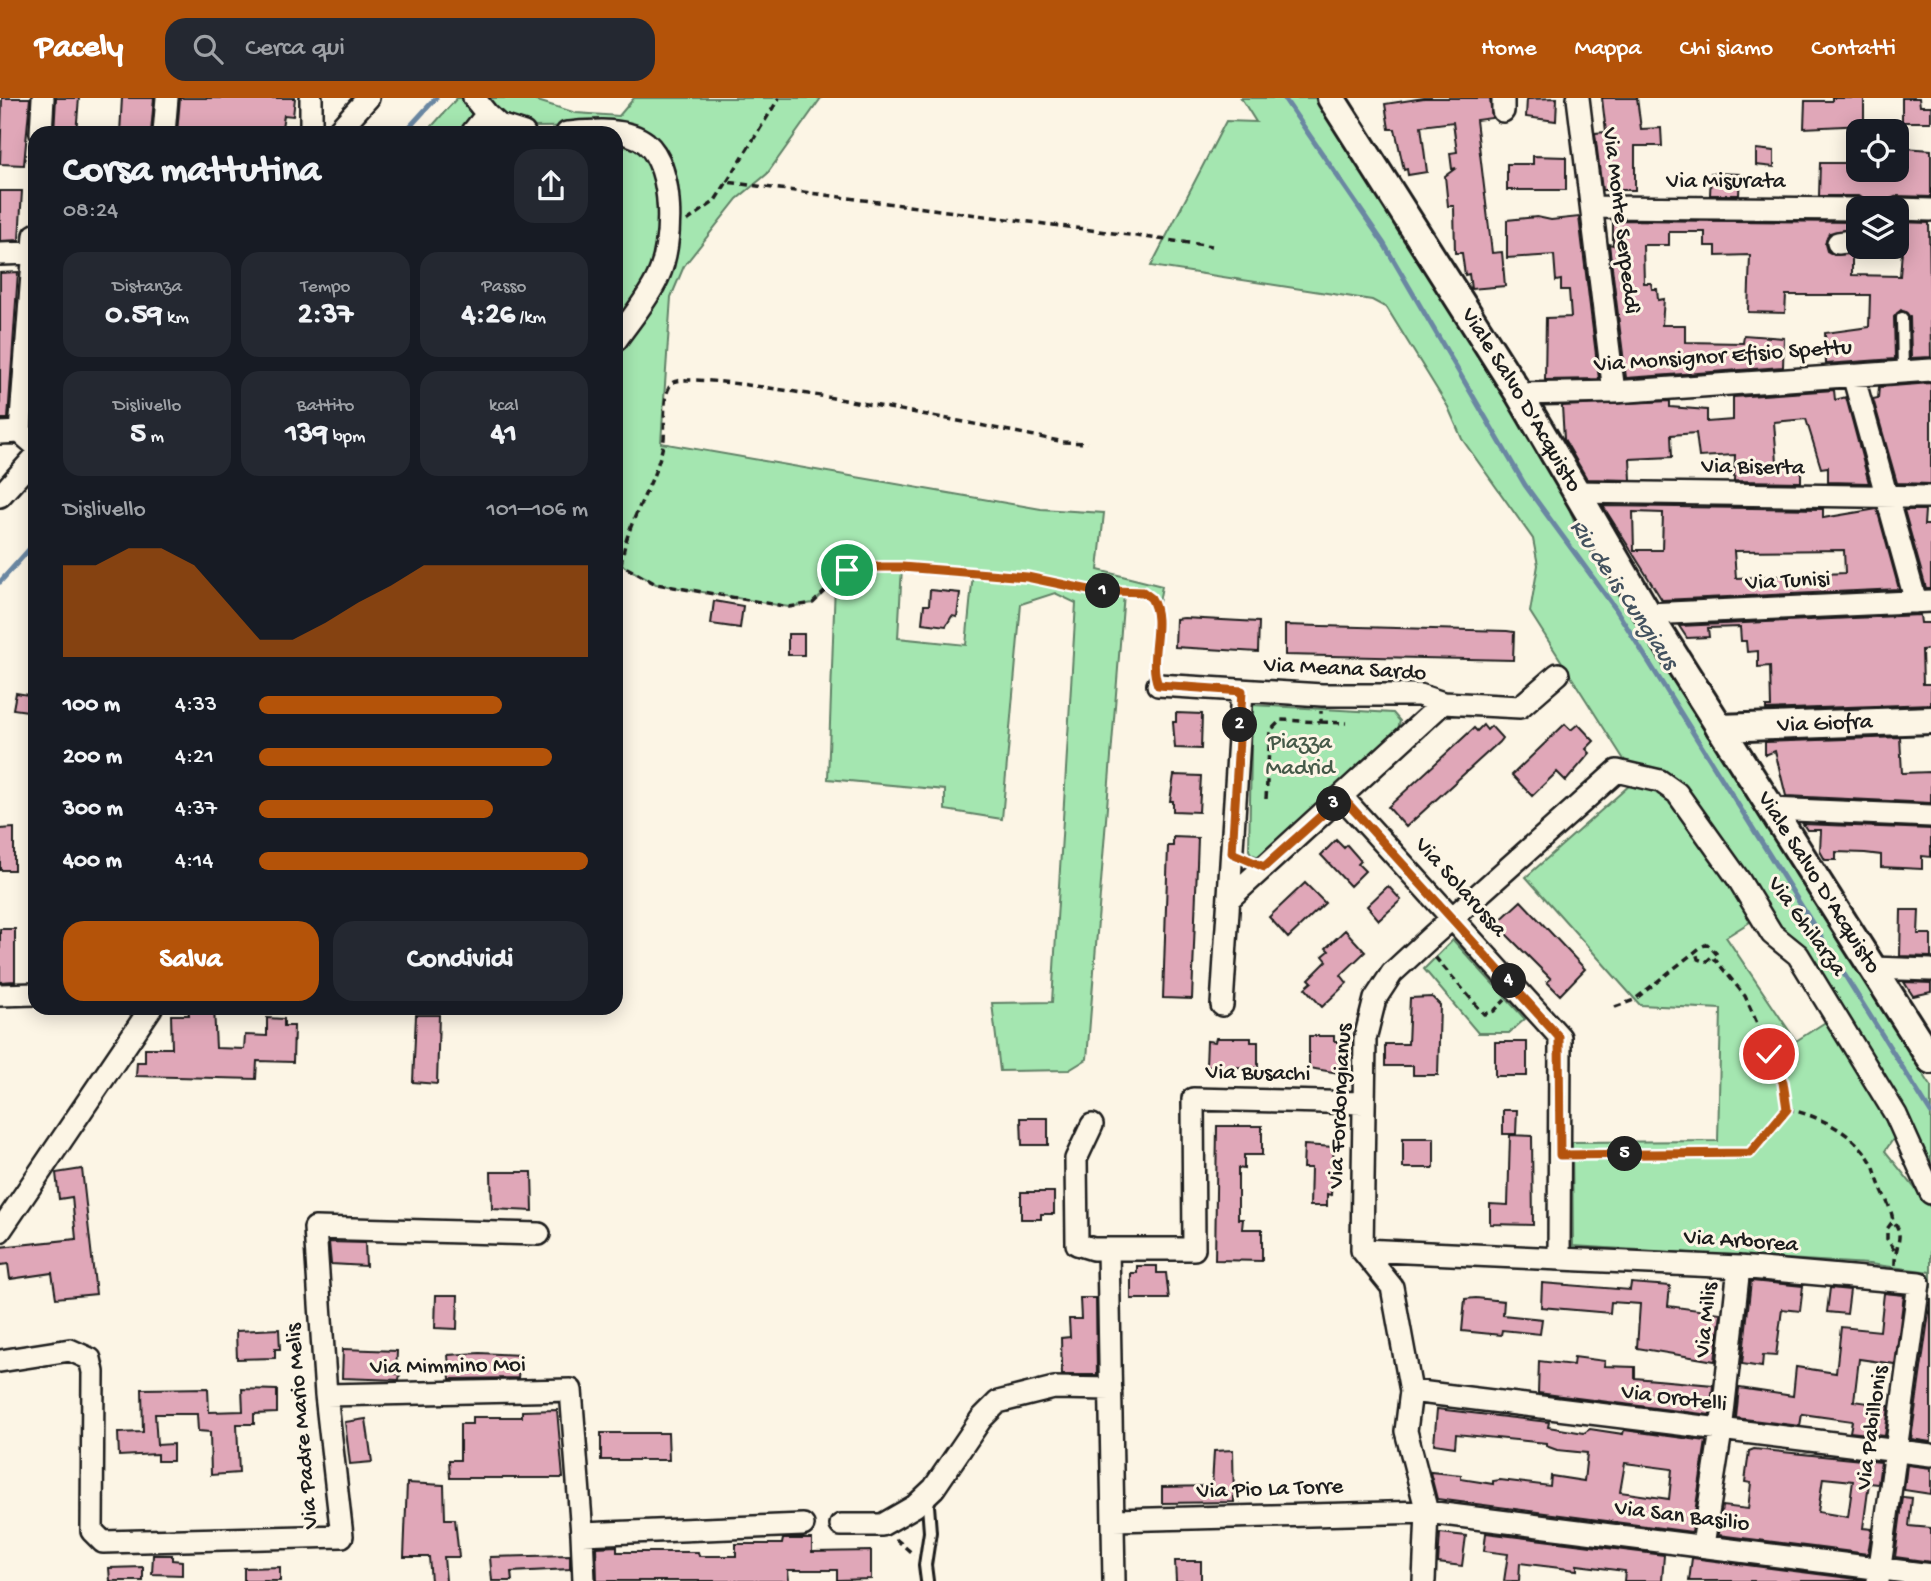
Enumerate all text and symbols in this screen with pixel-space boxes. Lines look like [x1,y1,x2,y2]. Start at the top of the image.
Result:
search box [165,18,655,81]
text: Pacely [35,30,123,68]
icon: search [189,30,227,68]
text: Cerca qui [245,34,345,65]
text: Home [1481,35,1537,64]
text: Mappa [1575,35,1642,64]
text: Chi siamo [1680,35,1773,64]
text: Contatti [1811,35,1896,64]
map controls [1846,119,1909,259]
button: locate [1846,119,1909,182]
street label: Via Monte Serpeddì [1595,125,1645,316]
button: share [514,149,588,223]
text: Corsa mattutina [63,150,321,194]
street label: Via Misurata [1665,169,1787,196]
button: layers [1846,196,1909,259]
text: 08:24 [63,198,118,225]
text: Distanza [112,276,182,299]
text: Tempo [301,276,350,299]
text: Passo [481,276,526,299]
text: 0.59 [105,299,163,334]
text: 2:37 [298,299,353,334]
text: 4:26 [462,299,515,334]
street label: Viale Salvo D'Acquisto [1454,302,1587,497]
text: km [163,307,189,330]
text: /km [515,307,546,330]
street label: Via Monsignor Efisio Spettu [1592,335,1853,380]
text: Dislivello [113,395,181,418]
text: Battito [297,395,354,418]
text: kcal [489,395,519,418]
text: 5 [130,418,146,453]
text: 139 [285,418,328,453]
text: 41 [491,418,517,453]
text: m [146,426,164,449]
text: bpm [328,426,366,449]
street label: Via Biserta [1700,454,1806,482]
text: Dislivello [63,497,146,524]
text: 101–106 m [486,497,588,524]
water label: Riu de is Cungiaus [1562,515,1685,677]
pin [817,540,877,600]
icon: arrive [828,551,866,589]
street label: Via Tunisi [1744,566,1831,598]
pin: 1 [1086,574,1120,608]
text: 1 [1099,579,1106,602]
street label: Via Meana Sardo [1262,652,1427,688]
text: 100 m [63,692,120,719]
text: 4:33 [175,692,217,719]
pin: 2 [1222,708,1258,742]
street label: Via Giofra [1776,709,1874,739]
text: 2 [1235,713,1244,736]
park label: Piazza Madrid [1266,730,1336,783]
text: 200 m [63,744,122,771]
text: 4:21 [175,744,214,771]
pin: 3 [1316,786,1352,822]
street label: Viale Salvo D'Acquisto [1750,786,1886,979]
text: 3 [1329,792,1338,815]
text: 300 m [63,796,123,823]
text: 4:37 [175,796,217,823]
street label: Via Solarussa [1407,832,1513,944]
text: 400 m [63,848,122,875]
text: 4:14 [175,848,213,875]
street label: Via Ghilarza [1760,871,1852,983]
button: Salva [63,921,319,1001]
button: Condividi [333,921,588,1001]
pin: 4 [1492,964,1526,998]
text: 4 [1504,969,1513,992]
street label: Via Fordongianus [1323,1022,1359,1190]
pin [1739,1024,1799,1084]
icon: check [1750,1035,1788,1073]
street label: Via Busachi [1204,1060,1311,1088]
pin: 5 [1608,1136,1642,1172]
text: 5 [1620,1142,1630,1165]
street label: Via Arborea [1682,1224,1800,1260]
street label: Via Milis [1690,1281,1724,1360]
street label: Via Padre Mario Melis [281,1322,326,1531]
street label: Via Mimmino Moi [369,1352,526,1382]
street label: Via Pabillonis [1851,1364,1895,1493]
street label: Via Orotelli [1619,1379,1728,1419]
street label: Via Pio La Torre [1195,1474,1345,1506]
street label: Via San Basilio [1612,1495,1751,1539]

